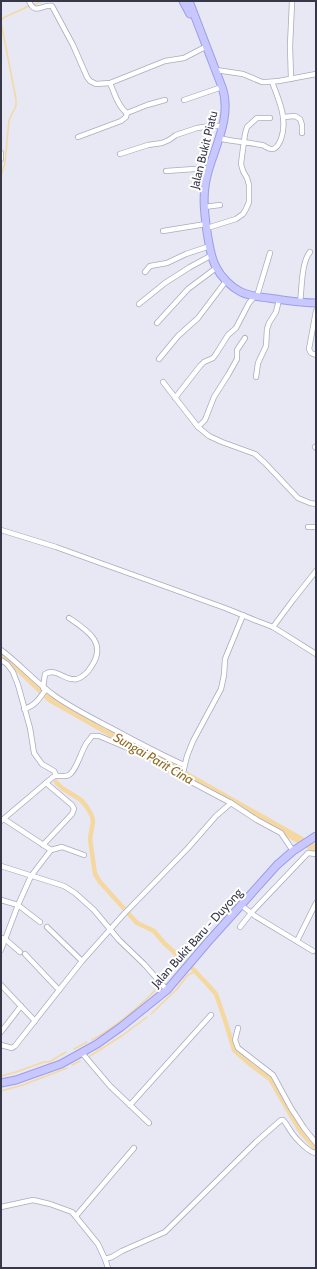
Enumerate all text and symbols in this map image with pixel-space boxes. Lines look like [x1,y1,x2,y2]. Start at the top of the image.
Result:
street label: Jalan Bukit Piatu [186,109,220,192]
water label: Sungai Parit Cina [111,729,197,787]
street label: Jalan Bukit Baru - Duyong [147,884,246,991]

